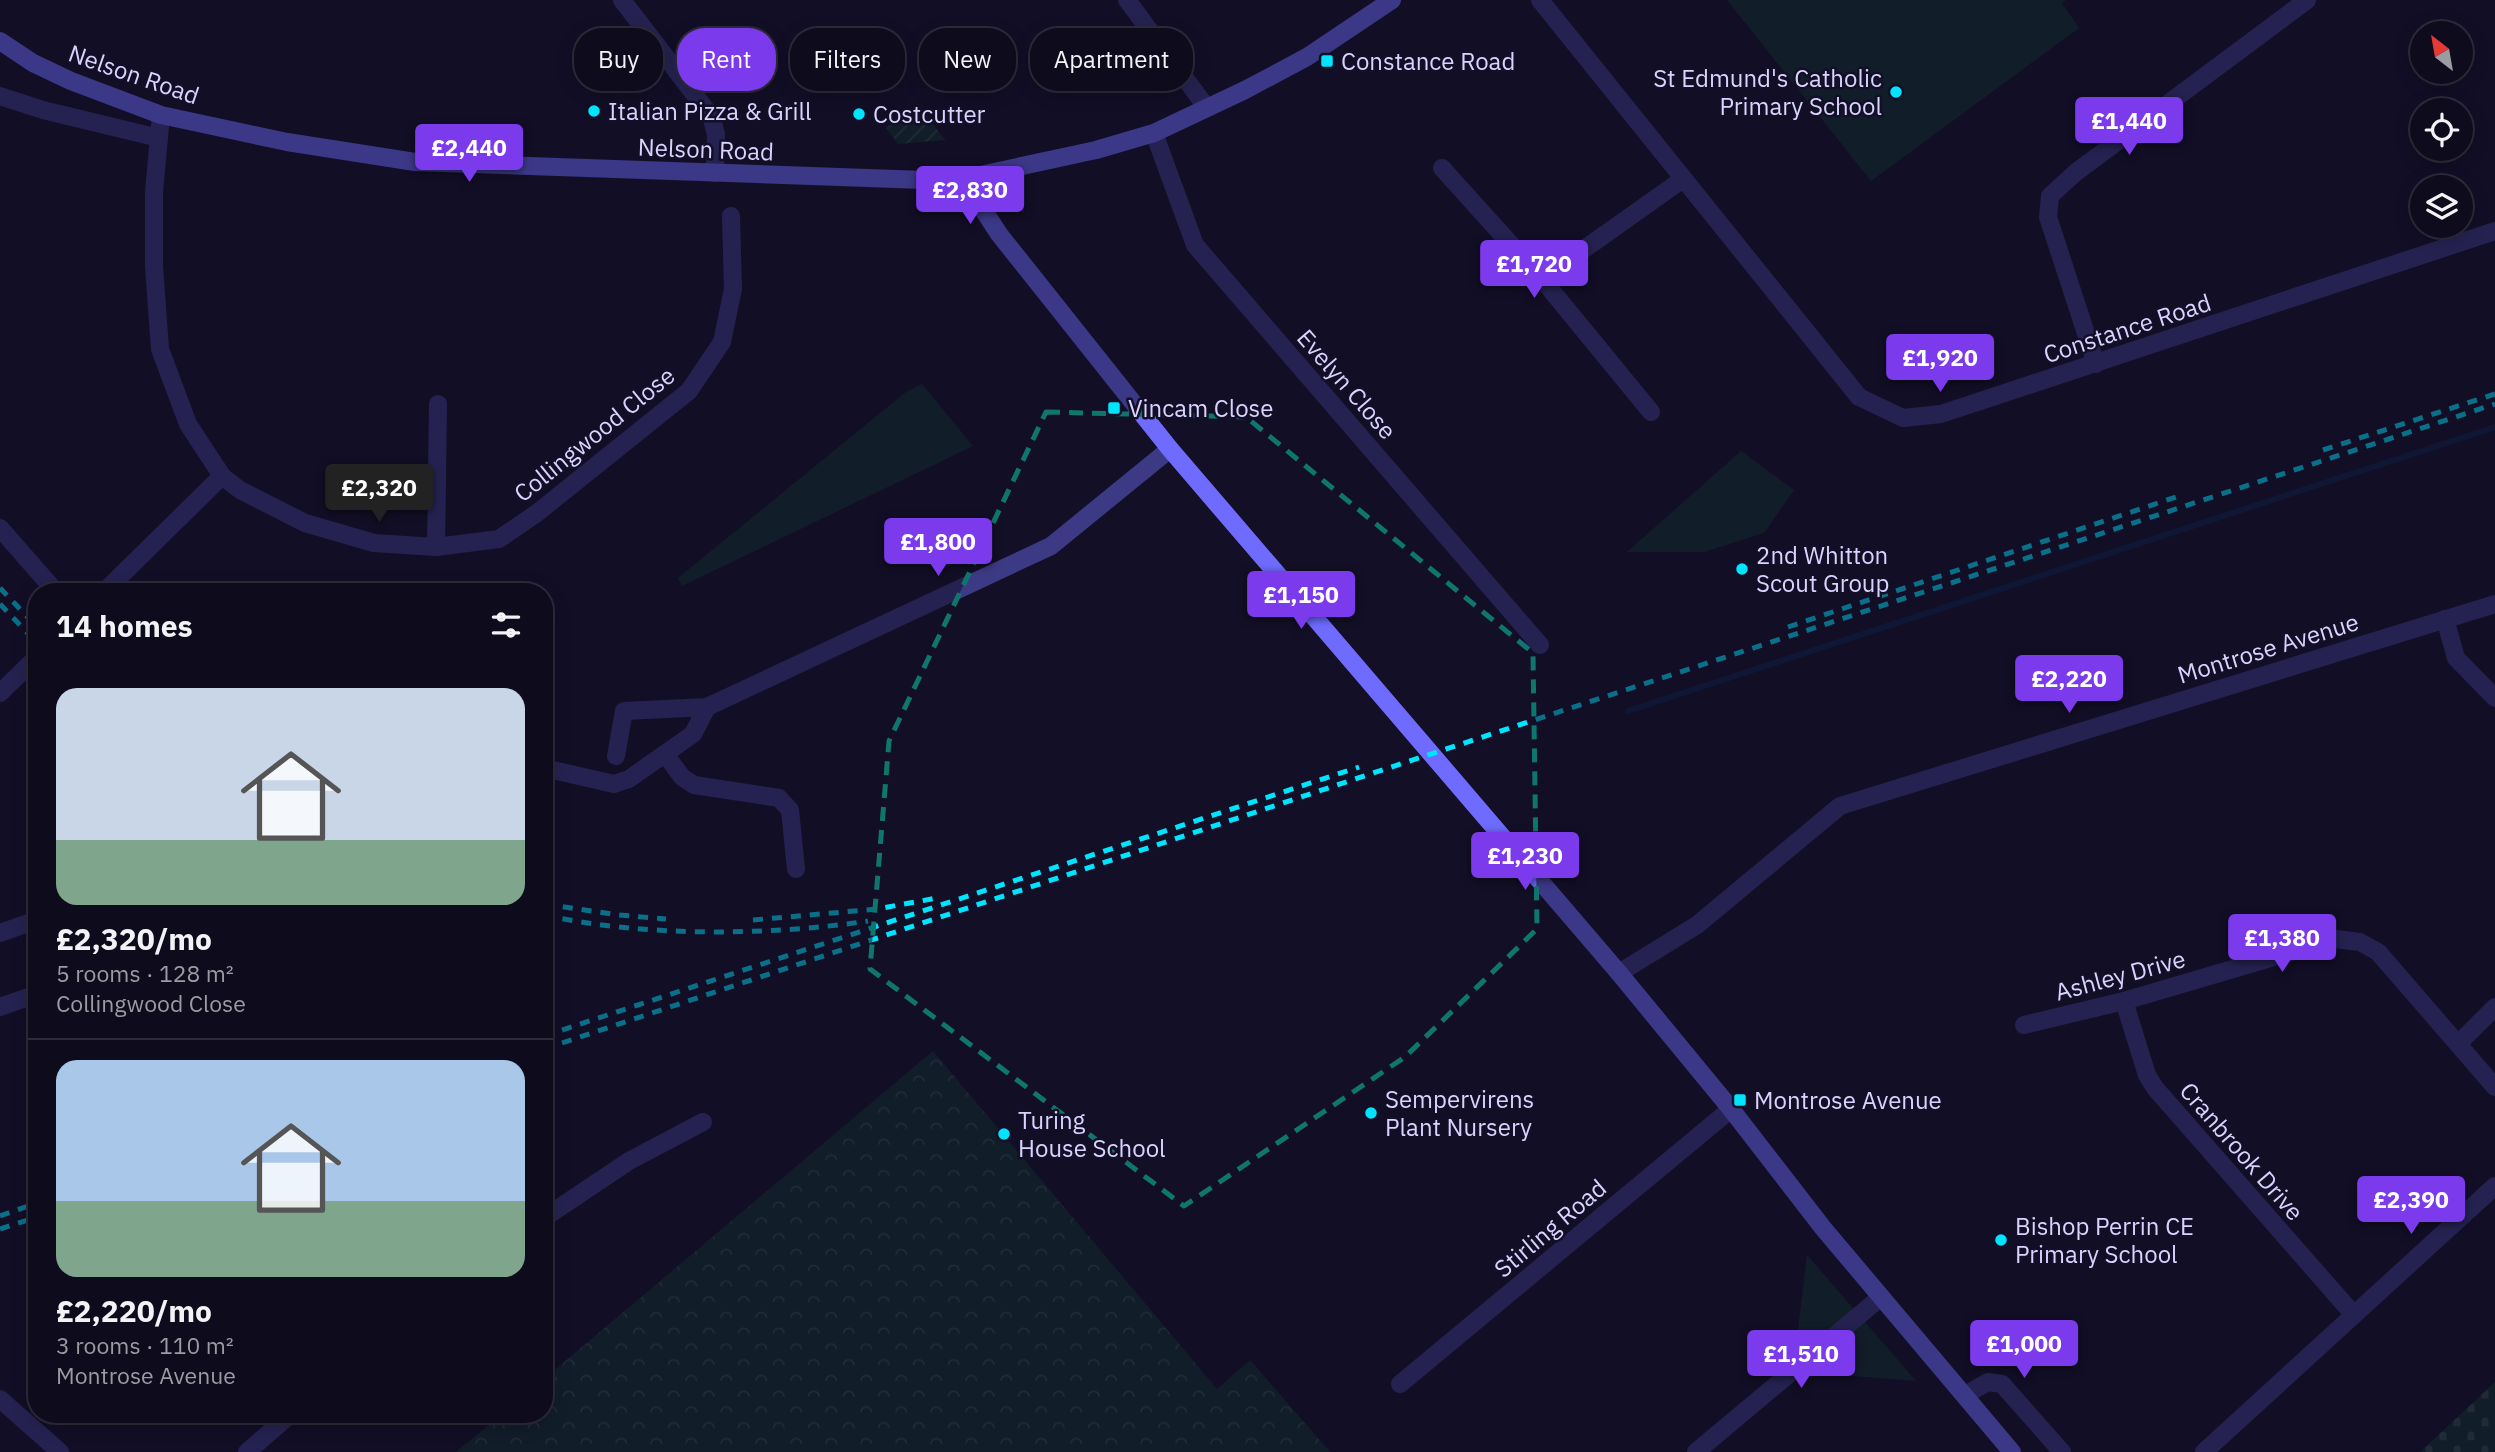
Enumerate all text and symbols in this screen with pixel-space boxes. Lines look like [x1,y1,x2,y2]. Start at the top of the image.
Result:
north arrow [2410,21,2473,84]
map controls [2410,21,2473,238]
chip: Buy [574,28,663,91]
chip: Rent [677,28,776,91]
chip: Filters [790,28,905,91]
chip: New [919,28,1016,91]
chip: Apartment [1030,28,1193,91]
street label: Nelson Road [64,37,204,111]
place label: Constance Road [1341,45,1515,77]
marker: Constance Road [1319,53,1335,69]
place label: St Edmund's Catholic Primary School [1653,62,1882,122]
marker: St Edmund's Catholic Primary School [1888,84,1904,100]
place label: Italian Pizza & Grill [608,95,812,127]
pin: £1,440 [2072,97,2186,157]
place label: Costcutter [873,98,986,130]
button: locate [2410,98,2473,161]
marker: Italian Pizza & Grill [586,103,602,119]
text: £1,440 [2091,105,2167,135]
marker: Costcutter [851,106,867,122]
pin: £2,440 [412,124,526,184]
street label: Nelson Road [637,131,775,167]
text: £2,440 [431,132,507,162]
pin: £2,830 [913,166,1027,226]
text: £2,830 [932,174,1008,204]
button: layers [2410,175,2473,238]
pin: £1,720 [1477,240,1591,300]
text: £1,720 [1496,248,1572,278]
street label: Constance Road [2039,286,2215,370]
street label: Evelyn Close [1290,322,1404,446]
pin: £1,920 [1883,334,1997,394]
text: £1,920 [1902,342,1978,372]
street label: Collingwood Close [507,359,681,509]
place label: Vincam Close [1128,392,1274,424]
marker: Vincam Close [1106,400,1122,416]
pin: £2,320 [322,464,436,524]
text: £2,320 [341,472,417,502]
pin: £1,800 [881,518,995,578]
text: £1,800 [900,526,976,556]
place label: 2nd Whitton Scout Group [1756,539,1889,599]
marker: 2nd Whitton Scout Group [1734,561,1750,577]
pin: £1,150 [1244,572,1358,631]
text: £1,150 [1263,579,1339,609]
street label: Montrose Avenue [2174,605,2362,691]
text: 14 homes [56,606,193,645]
icon: filters [487,606,525,644]
pin: £2,220 [2012,656,2126,715]
text: £2,220 [2031,663,2107,693]
icon: home [228,733,354,859]
pin: £1,230 [1468,832,1582,892]
text: £1,230 [1487,840,1563,870]
pin: £1,380 [2225,914,2339,974]
text: £2,320/mo [56,919,212,958]
text: £1,380 [2244,922,2320,952]
street label: Ashley Drive [2051,942,2189,1008]
text: 5 rooms · 128 m² [56,958,234,988]
text: Collingwood Close [56,988,246,1018]
street label: Cranbrook Drive [2173,1075,2311,1227]
place label: Sempervirens Plant Nursery [1385,1083,1534,1143]
place label: Montrose Avenue [1754,1084,1942,1116]
marker: Montrose Avenue [1732,1092,1748,1108]
place label: Turing House School [1018,1104,1166,1164]
icon: home [228,1105,354,1231]
marker: Sempervirens Plant Nursery [1363,1105,1379,1121]
marker: Turing House School [996,1126,1012,1142]
street label: Stirling Road [1487,1172,1613,1284]
pin: £2,390 [2354,1176,2468,1236]
text: £2,390 [2373,1184,2449,1214]
place label: Bishop Perrin CE Primary School [2015,1210,2194,1270]
marker: Bishop Perrin CE Primary School [1993,1232,2009,1248]
text: £2,220/mo [56,1291,212,1330]
pin: £1,000 [1967,1320,2081,1380]
text: £1,000 [1986,1328,2062,1358]
text: 3 rooms · 110 m² [56,1330,234,1360]
pin: £1,510 [1744,1330,1858,1390]
text: £1,510 [1763,1338,1839,1368]
text: Montrose Avenue [56,1360,236,1390]

